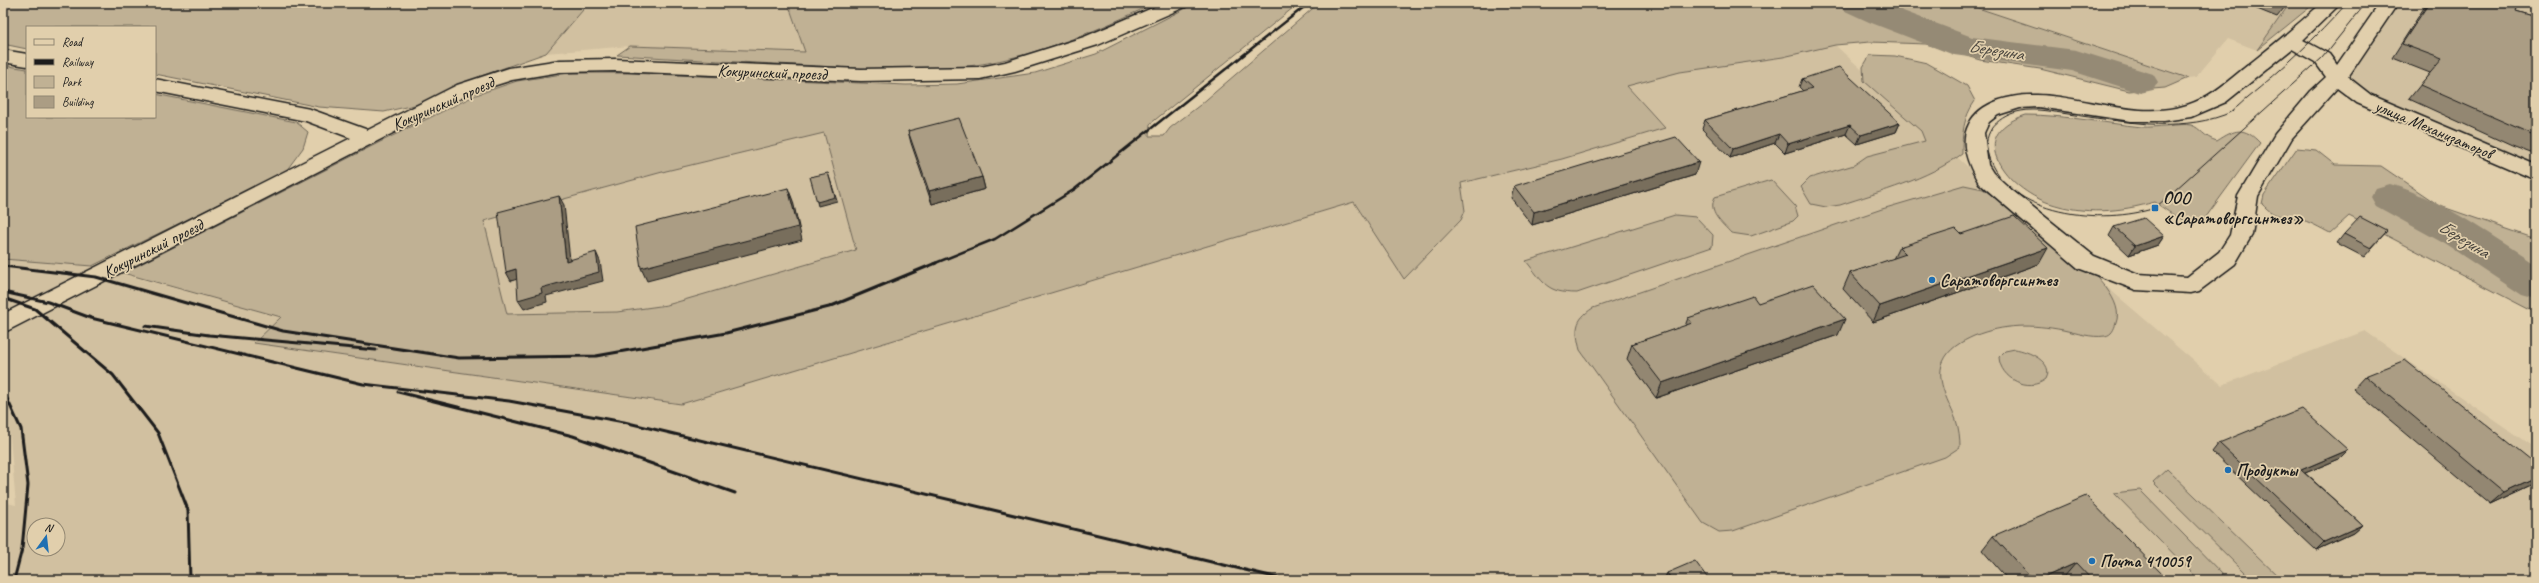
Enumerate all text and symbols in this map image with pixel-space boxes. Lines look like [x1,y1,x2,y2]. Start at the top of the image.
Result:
legend [26,26,156,118]
text: Road [62,34,84,50]
water label: Березина [1967,35,2027,65]
text: Railway [62,54,94,70]
street label: Кокуринский проезд [717,60,829,85]
street label: Кокуринский проезд [389,71,499,135]
text: Park [62,74,83,90]
text: Building [62,94,94,110]
street label: улица Механизаторов [2371,95,2499,166]
place label: ООО «Саратоворгсинтез» [2163,188,2304,229]
marker: ООО «Саратоворгсинтез» [2150,203,2160,213]
street label: Кокуринский проезд [100,213,208,283]
water label: Березина [2435,215,2495,264]
place label: Саратоворгсинтез [1940,270,2059,291]
marker: Саратоворгсинтез [1927,275,1937,285]
place label: Продукты [2236,460,2299,481]
marker: Продукты [2223,465,2233,475]
north arrow [26,517,66,557]
text: N [43,520,56,536]
place label: Почта 410059 [2100,551,2193,572]
marker: Почта 410059 [2087,556,2097,566]

